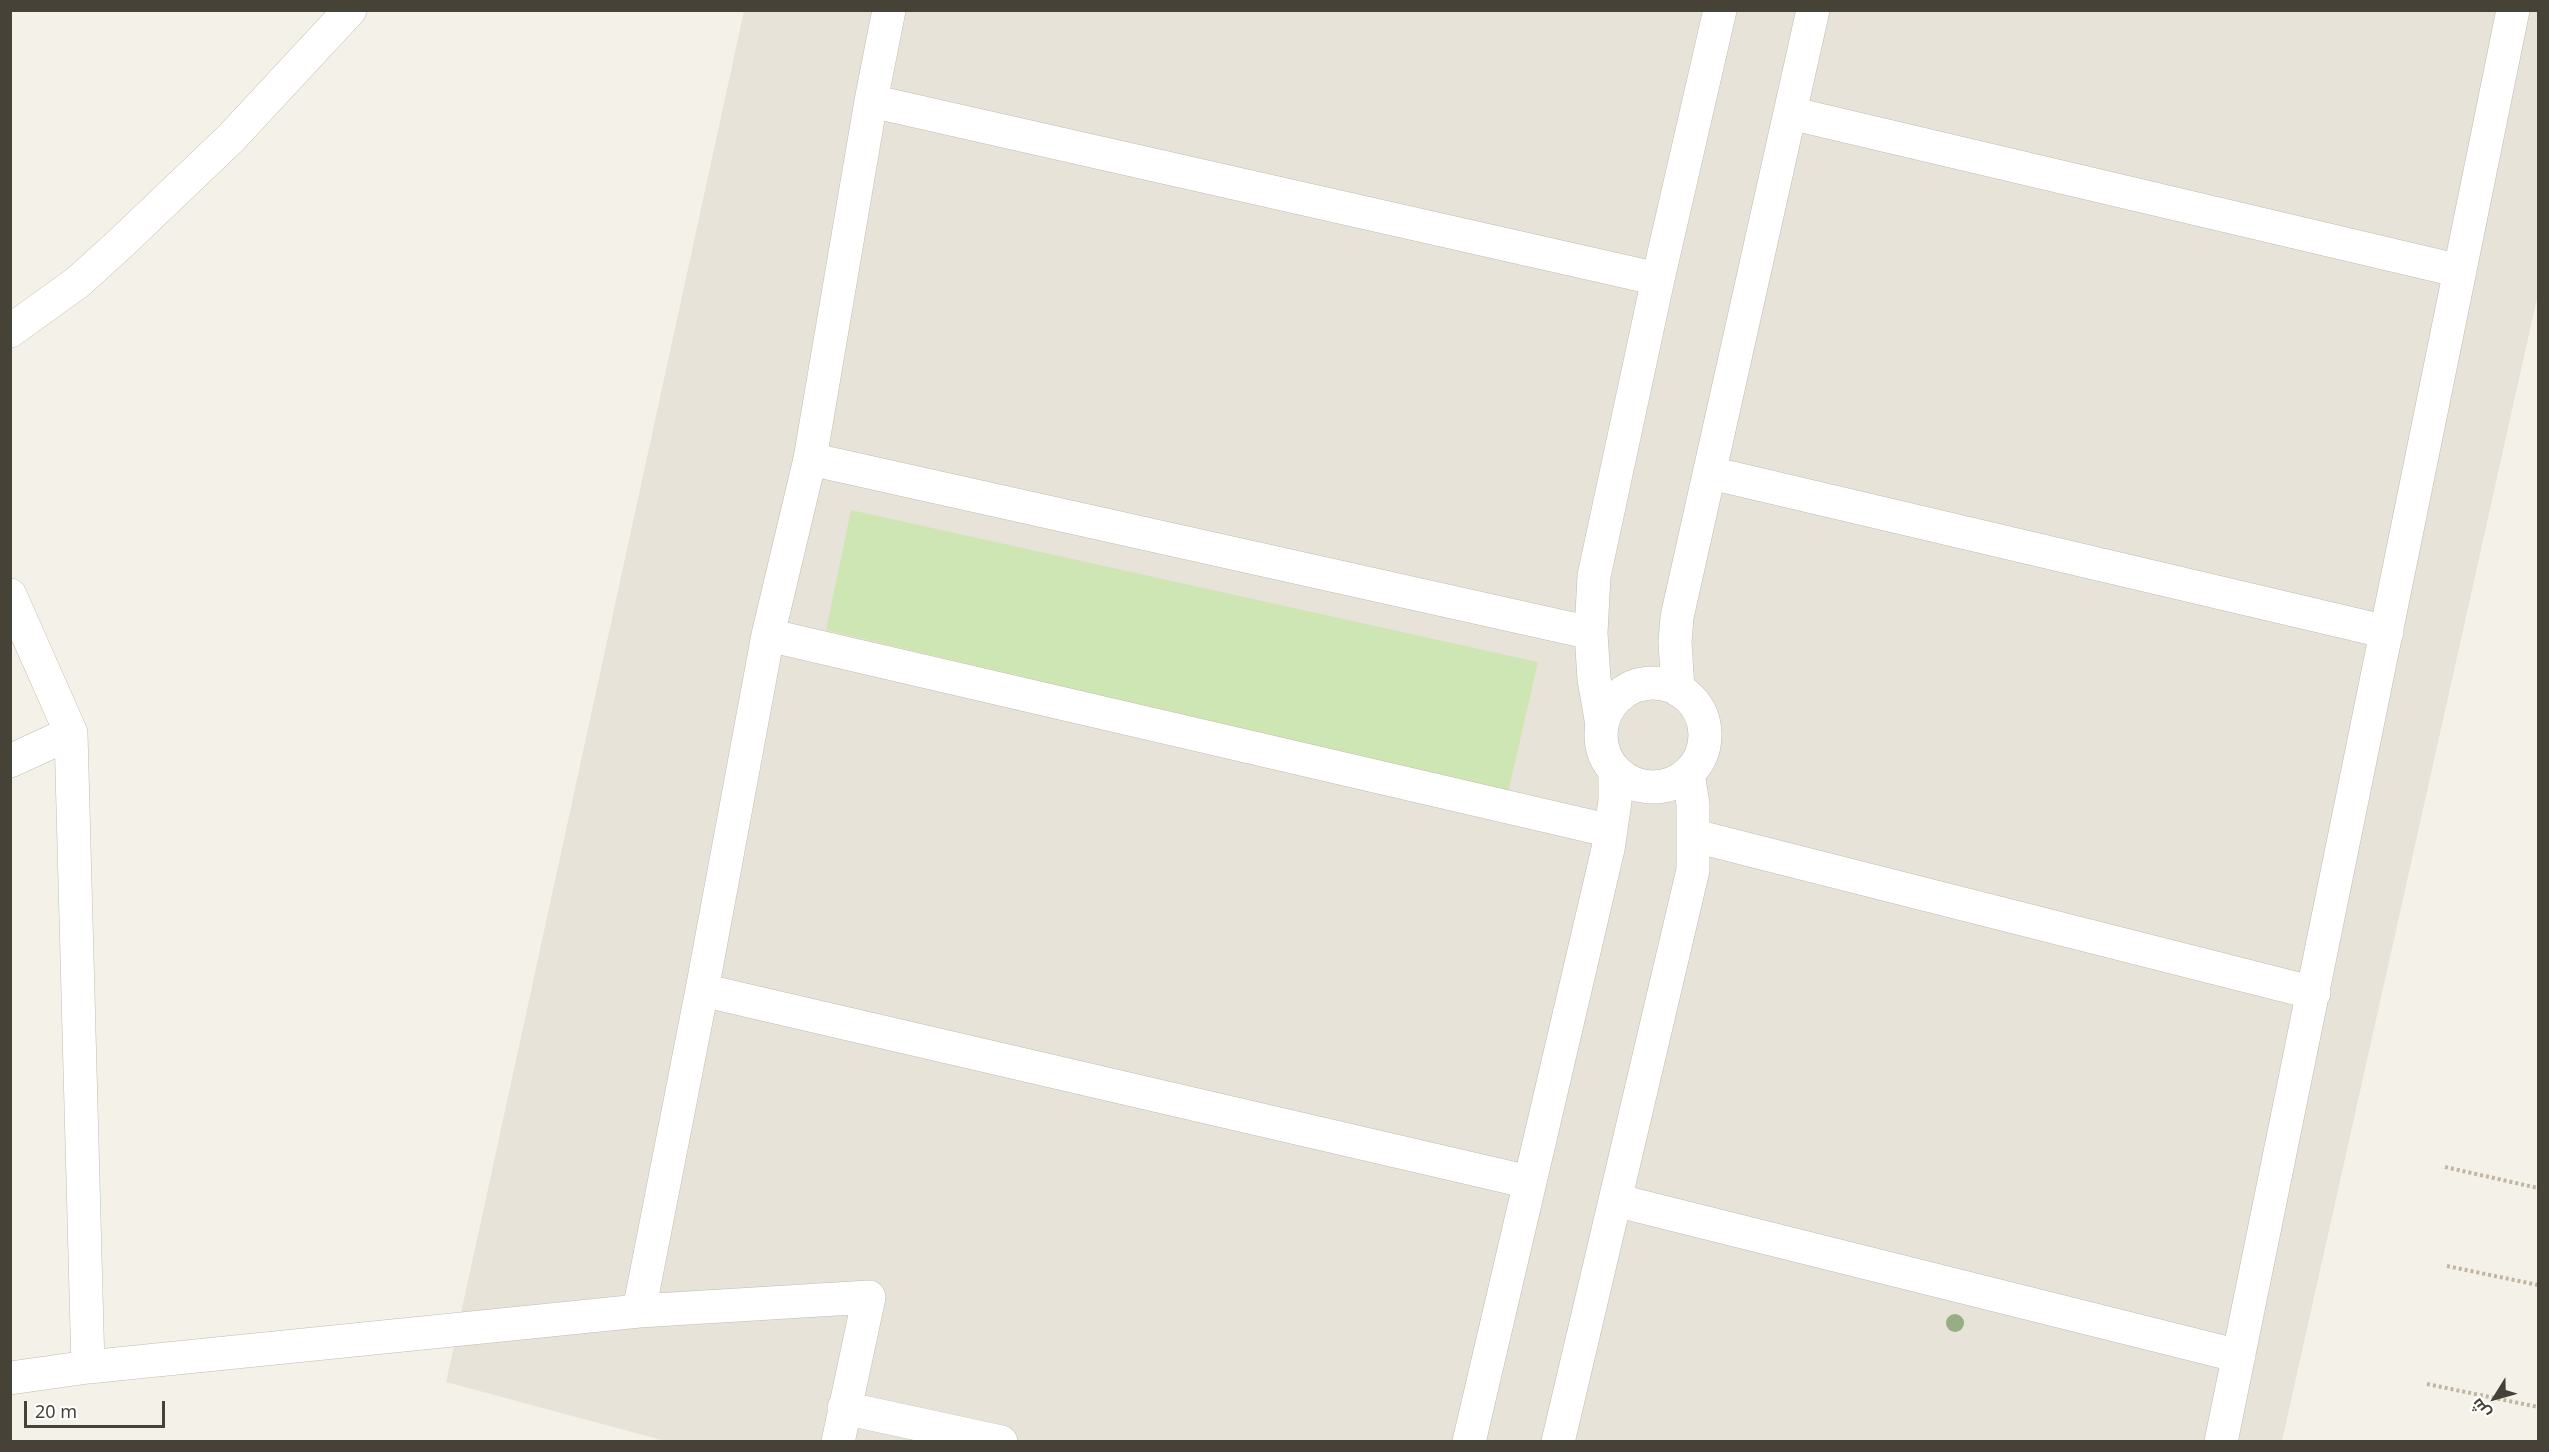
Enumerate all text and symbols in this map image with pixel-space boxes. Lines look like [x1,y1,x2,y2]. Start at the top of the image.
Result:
north arrow [2465,1368,2525,1428]
scale bar [27,1389,168,1427]
text: ش [2466,1394,2496,1424]
text: 20 m [35,1399,77,1423]

